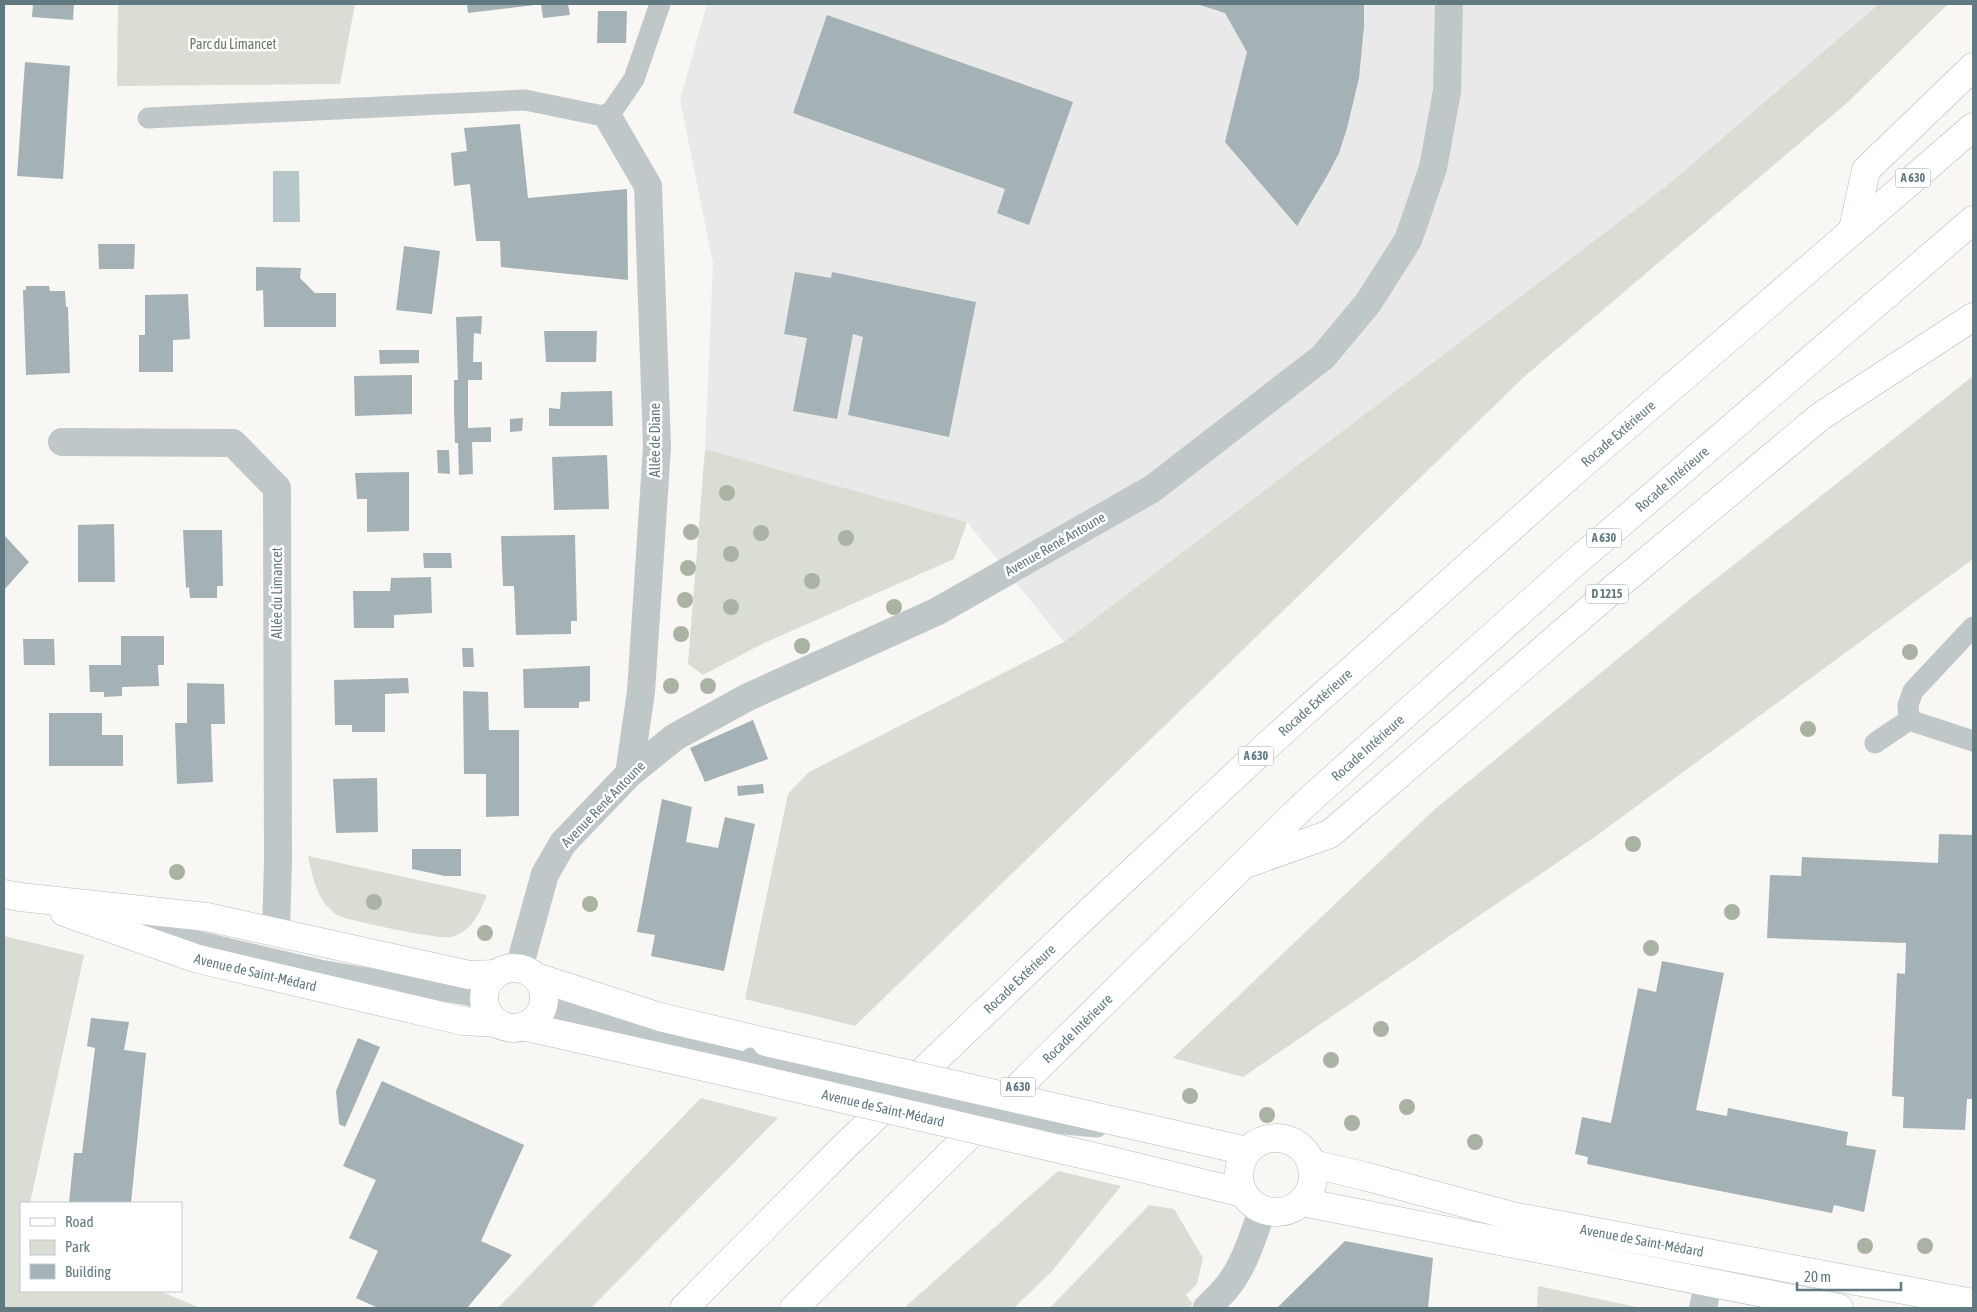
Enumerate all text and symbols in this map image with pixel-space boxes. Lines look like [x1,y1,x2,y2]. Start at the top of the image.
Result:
park label: Parc du Limancet [189,36,277,52]
road number: A 630 [1896,168,1930,188]
street label: Rocade Extérieure [1578,397,1659,470]
street label: Allée de Diane [647,403,663,477]
street label: Rocade Intérieure [1632,443,1712,515]
street label: Avenue René Antoune [1002,509,1108,579]
road number: A 630 [1586,528,1622,548]
street label: Allée du Limancet [269,547,285,639]
road number: D 1215 [1586,584,1628,604]
street label: Rocade Extérieure [1275,665,1355,739]
street label: Rocade Intérieure [1328,711,1407,784]
road number: A 630 [1238,746,1274,766]
street label: Avenue René Antoune [558,758,648,850]
street label: Rocade Extérieure [980,941,1059,1017]
street label: Avenue de Saint-Médard [192,950,318,994]
street label: Rocade Intérieure [1039,991,1116,1066]
road number: A 630 [1000,1078,1036,1096]
street label: Avenue de Saint-Médard [820,1086,946,1130]
legend [20,1202,182,1292]
text: Road [65,1213,94,1230]
street label: Avenue de Saint-Médard [1579,1221,1705,1260]
text: Park [65,1238,90,1255]
scale bar [1797,1260,1901,1292]
text: Building [65,1263,111,1280]
text: 20 m [1804,1268,1831,1285]

